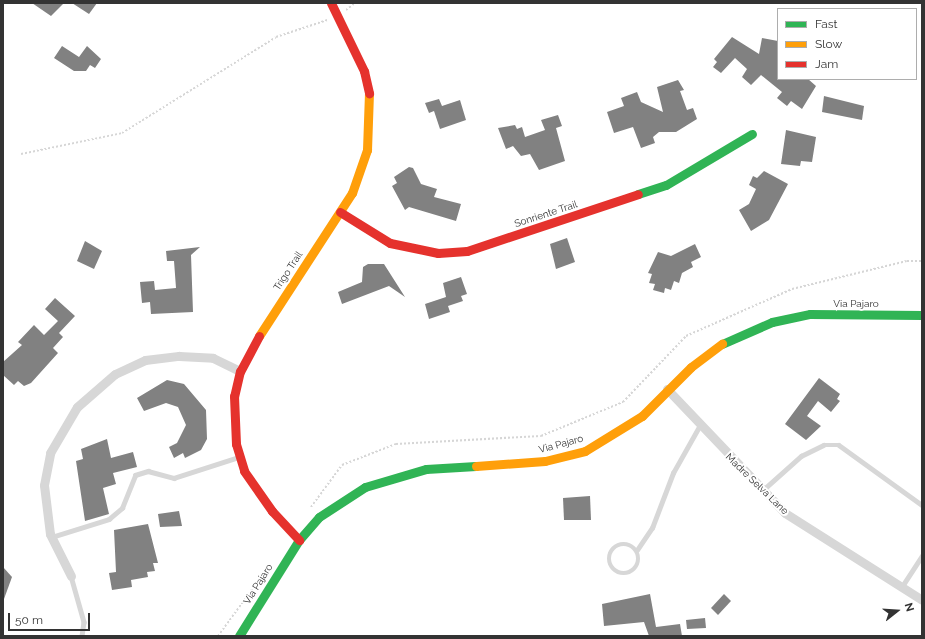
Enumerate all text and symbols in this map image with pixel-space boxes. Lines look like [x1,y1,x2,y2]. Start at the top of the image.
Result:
legend [777,8,917,80]
text: Fast [815,17,838,31]
text: Slow [815,37,842,51]
text: Jam [815,57,838,71]
street label: Sonriente Trail [513,198,579,230]
street label: Trigo Trail [271,249,305,293]
street label: Via Pajaro [833,298,879,310]
street label: Via Pajaro [537,432,585,456]
street label: Madre Selva Lane [723,451,791,517]
street label: Via Pajaro [241,561,275,607]
north arrow [877,591,917,631]
text: N [902,601,916,613]
scale bar [10,605,92,631]
text: 50 m [15,613,43,627]

